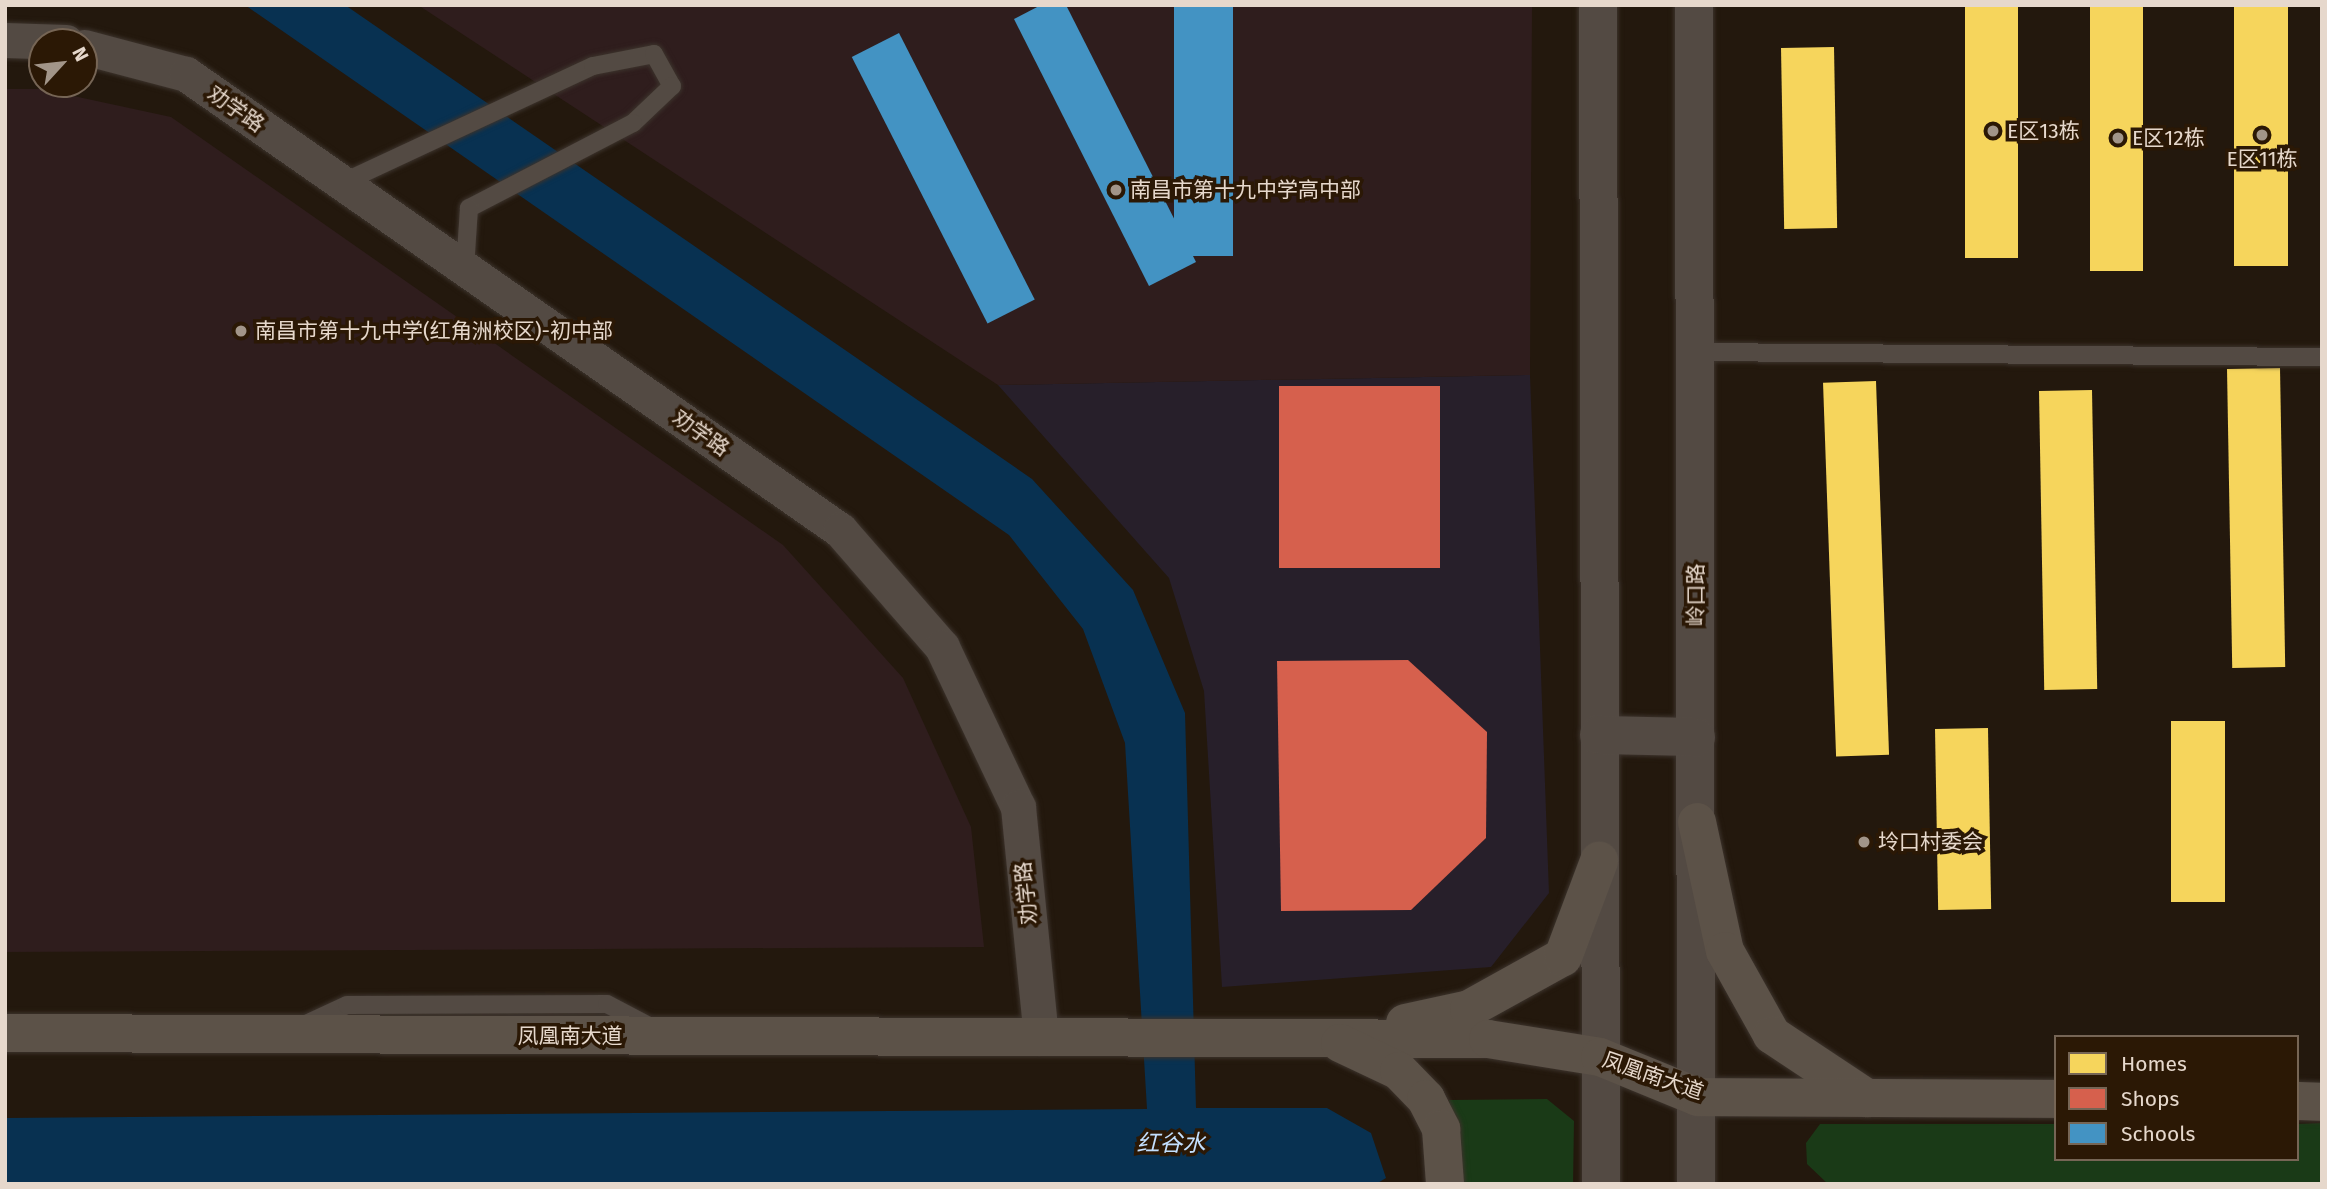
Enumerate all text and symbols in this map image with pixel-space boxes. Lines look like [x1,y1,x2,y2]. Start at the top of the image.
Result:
north arrow [28,28,98,98]
text: N [67,43,93,65]
street label: 劝学路 [203,81,269,137]
place label: E区13栋 [2007,118,2080,144]
marker: E区13栋 [1985,123,2001,139]
place label: E区12栋 [2132,125,2205,151]
marker: E区11栋 [2254,127,2270,143]
marker: E区12栋 [2110,130,2126,146]
place label: E区11栋 [2226,146,2298,172]
place label: 南昌市第十九中学高中部 [1130,177,1361,203]
marker: 南昌市第十九中学高中部 [1108,182,1124,198]
place label: 南昌市第十九中学(红角洲校区)-初中部 [255,318,613,344]
marker: 南昌市第十九中学(红角洲校区)-初中部 [233,323,249,339]
street label: 劝学路 [668,405,734,461]
street label: 岭口路 [1683,564,1709,626]
place label: 坽口村委会 [1878,829,1983,855]
marker: 坽口村委会 [1856,834,1872,850]
street label: 劝学路 [1010,860,1042,926]
street label: 凤凰南大道 [518,1023,622,1049]
legend [2054,1035,2299,1161]
street label: 凤凰南大道 [1599,1047,1707,1105]
text: Homes [2121,1051,2187,1077]
text: Shops [2121,1086,2179,1112]
text: Schools [2121,1121,2195,1147]
water label: 红谷水 [1137,1129,1205,1157]

